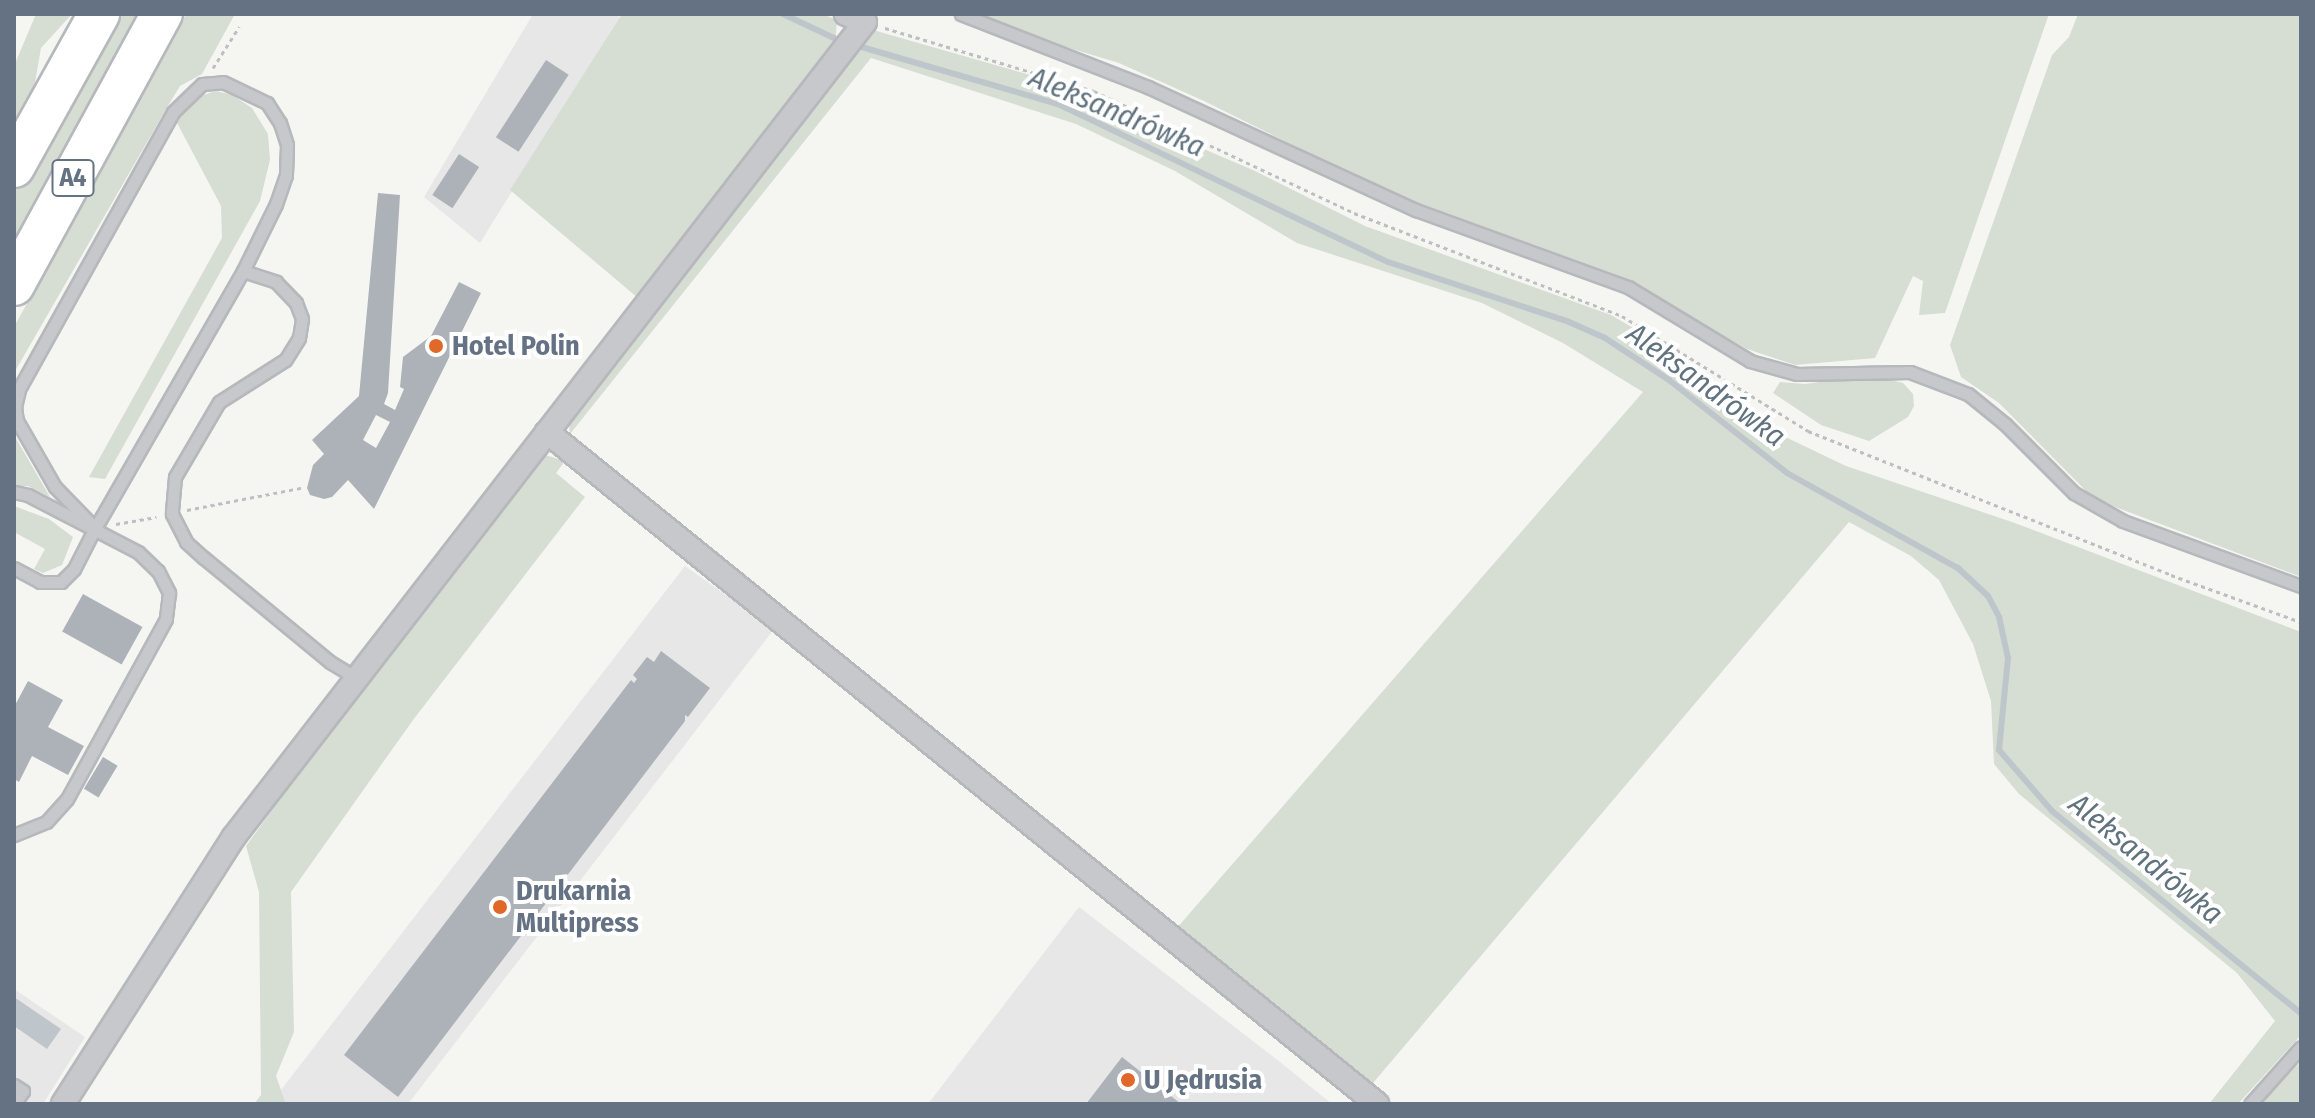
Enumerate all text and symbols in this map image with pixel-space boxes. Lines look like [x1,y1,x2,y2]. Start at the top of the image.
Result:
water label: Aleksandrówka [1024,59,1210,165]
road number: A4 [51,156,95,200]
water label: Aleksandrówka [1620,315,1792,455]
place label: Hotel Polin [452,329,580,363]
marker: Hotel Polin [427,337,445,355]
water label: Aleksandrówka [2062,786,2230,932]
place label: Drukarnia Multipress [516,874,639,940]
marker: Drukarnia Multipress [491,898,509,916]
place label: U Jędrusia [1144,1063,1262,1097]
marker: U Jędrusia [1119,1071,1137,1089]

